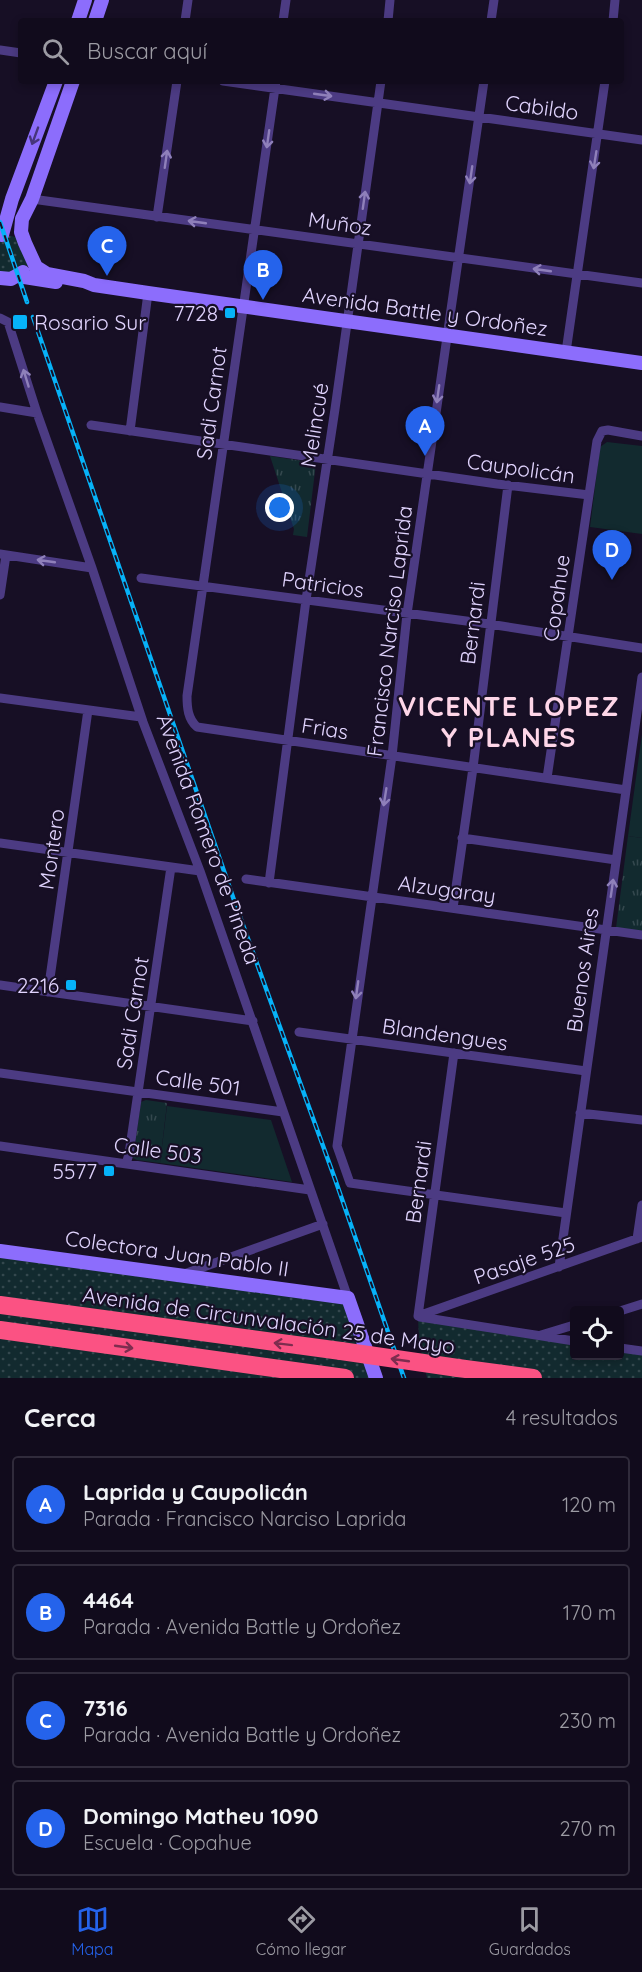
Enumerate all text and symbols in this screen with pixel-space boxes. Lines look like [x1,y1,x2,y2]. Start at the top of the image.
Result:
search box [18,18,624,84]
icon: search [39,35,72,68]
text: Buscar aquí [87,37,207,65]
one-way arrow [313,89,332,100]
street label: Cabildo [504,89,580,125]
one-way arrow [29,126,40,145]
one-way arrow [262,129,273,148]
one-way arrow [160,149,171,169]
one-way arrow [589,149,600,169]
one-way arrow [465,164,476,184]
one-way arrow [359,191,370,211]
street label: Muñoz [307,206,373,240]
one-way arrow [188,216,208,227]
pin: C [88,226,126,276]
pin: B [244,250,282,300]
one-way arrow [533,264,553,275]
street label: Avenida Battle y Ordoñez [301,281,549,341]
place label: 7728 [173,300,218,326]
marker: 7728 [223,306,237,320]
place label: Rosario Sur [34,309,146,335]
marker: Rosario Sur [11,313,29,331]
street label: Sadi Carnot [190,345,232,461]
one-way arrow [20,369,31,388]
street label: Melincué [294,381,334,469]
one-way arrow [433,383,444,403]
pin: A [406,406,444,456]
street label: Caupolicán [465,448,577,488]
your location [265,493,294,522]
street label: Francisco Narciso Laprida [361,504,417,758]
pin: D [592,530,632,580]
street label: Copahue [537,553,575,643]
one-way arrow [37,555,56,566]
street label: Patricios [280,565,366,603]
street label: Bernardi [454,580,490,666]
district label: VICENTE LOPEZ Y PLANES [398,689,620,754]
street label: Avenida Romero de Pineda [152,710,266,968]
street label: Frias [300,711,350,745]
one-way arrow [380,787,391,806]
street label: Montero [32,807,70,891]
street label: Alzugaray [396,869,498,909]
one-way arrow [607,879,618,899]
street label: Buenos Aires [560,906,604,1034]
street label: Sadi Carnot [110,955,154,1071]
place label: 2216 [17,972,59,998]
marker: 2216 [64,978,78,992]
one-way arrow [352,979,363,999]
street label: Blandengues [380,1012,510,1056]
street label: Calle 501 [154,1063,242,1101]
street label: Calle 503 [112,1131,204,1169]
street label: Bernardi [399,1139,437,1225]
place label: 5577 [53,1158,97,1184]
marker: 5577 [102,1164,116,1178]
street label: Colectora Juan Pablo II [63,1224,291,1282]
street label: Pasaje 525 [470,1231,578,1289]
street label: Avenida de Circunvalación 25 de Mayo [81,1281,457,1359]
map controls [570,1306,624,1360]
button: locate [570,1306,624,1360]
one-way arrow [274,1338,294,1349]
one-way arrow [114,1342,133,1353]
one-way arrow [391,1354,411,1365]
text: Cerca [24,1401,96,1434]
text: 4 resultados [506,1405,618,1430]
text: Laprida y Caupolicán [83,1478,308,1506]
text: A [39,1492,52,1517]
text: 120 m [562,1492,616,1517]
text: Parada · Francisco Narciso Laprida [83,1506,406,1531]
text: 4464 [83,1586,134,1614]
text: B [39,1600,52,1625]
text: 170 m [563,1600,616,1625]
text: Parada · Avenida Battle y Ordoñez [83,1614,401,1639]
text: 7316 [83,1694,128,1722]
text: C [39,1708,52,1733]
text: 230 m [559,1708,616,1733]
text: Parada · Avenida Battle y Ordoñez [83,1722,401,1747]
text: Domingo Matheu 1090 [83,1802,319,1830]
text: D [38,1816,53,1841]
text: 270 m [559,1816,616,1841]
text: Escuela · Copahue [83,1830,252,1855]
tab: Mapa [71,1903,114,1959]
tab: Cómo llegar [256,1903,347,1959]
tab: Guardados [489,1903,571,1959]

